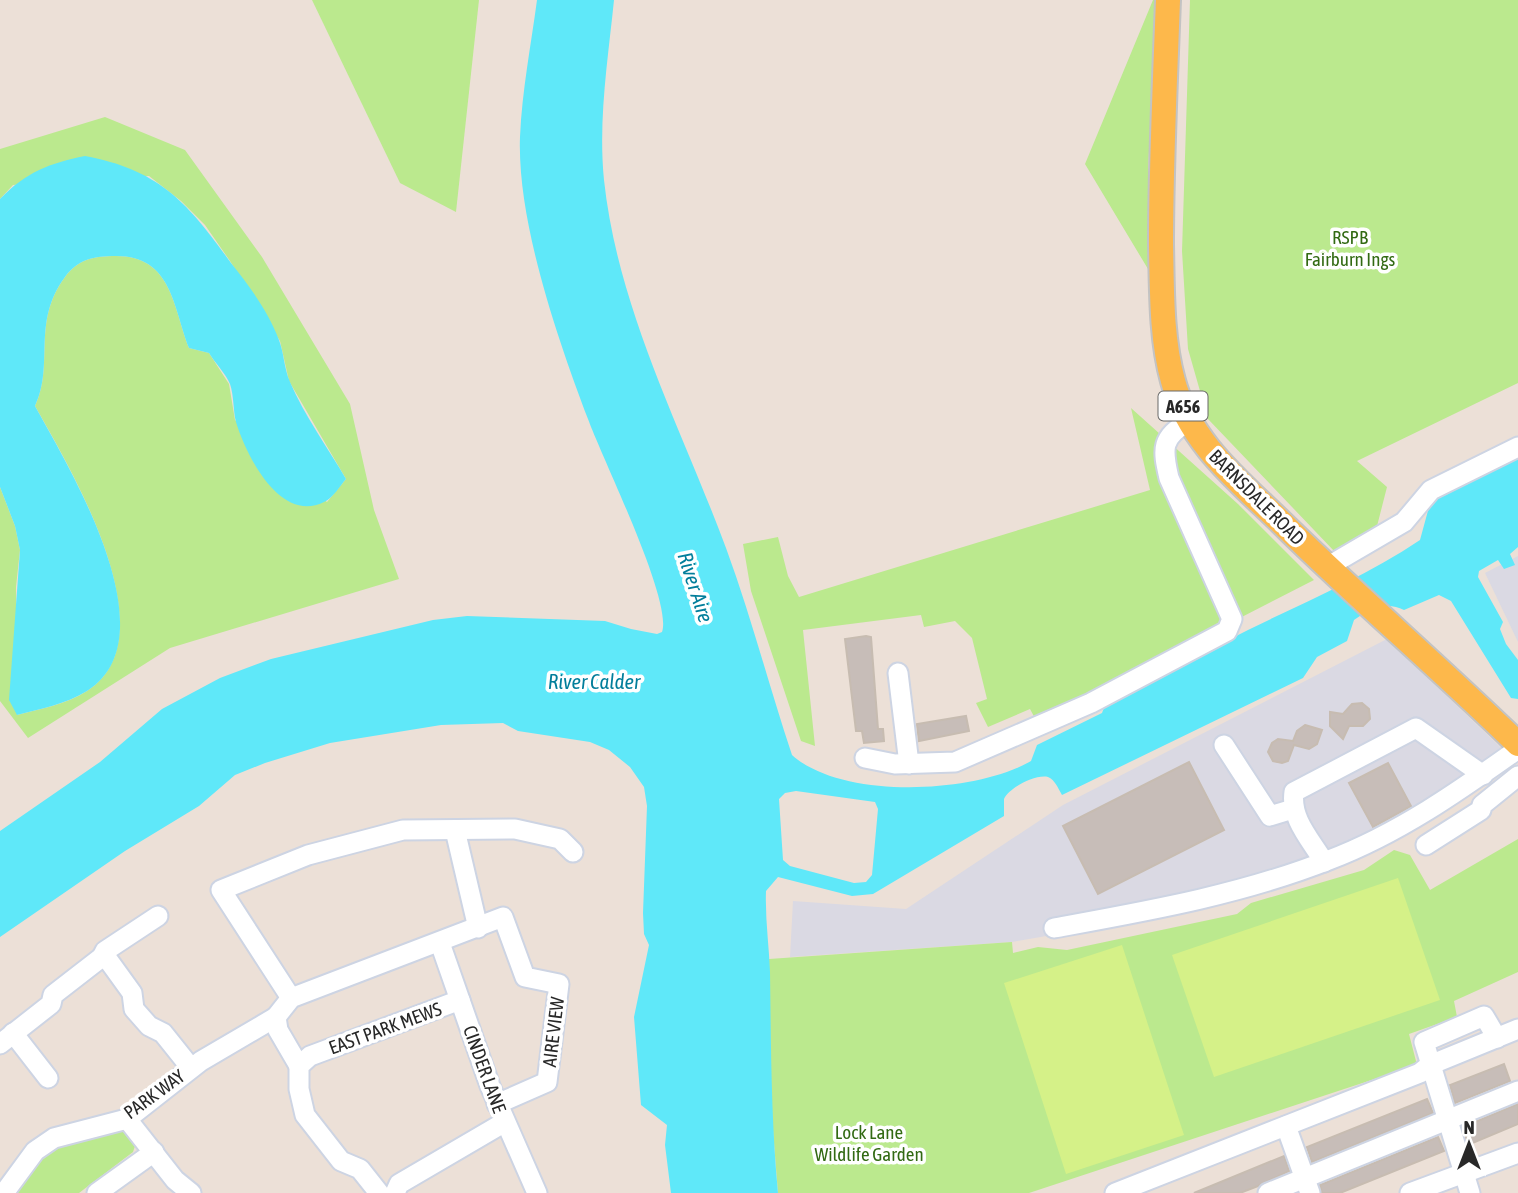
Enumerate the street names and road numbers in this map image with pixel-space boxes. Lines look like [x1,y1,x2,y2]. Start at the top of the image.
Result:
road number: A656 [1158,392,1208,420]
street label: BARNSDALE ROAD [1205,445,1309,549]
street label: AIRE VIEW [538,996,568,1068]
street label: EAST PARK MEWS [326,997,444,1059]
street label: CINDER LANE [459,1022,511,1116]
street label: PARK WAY [119,1064,189,1123]

